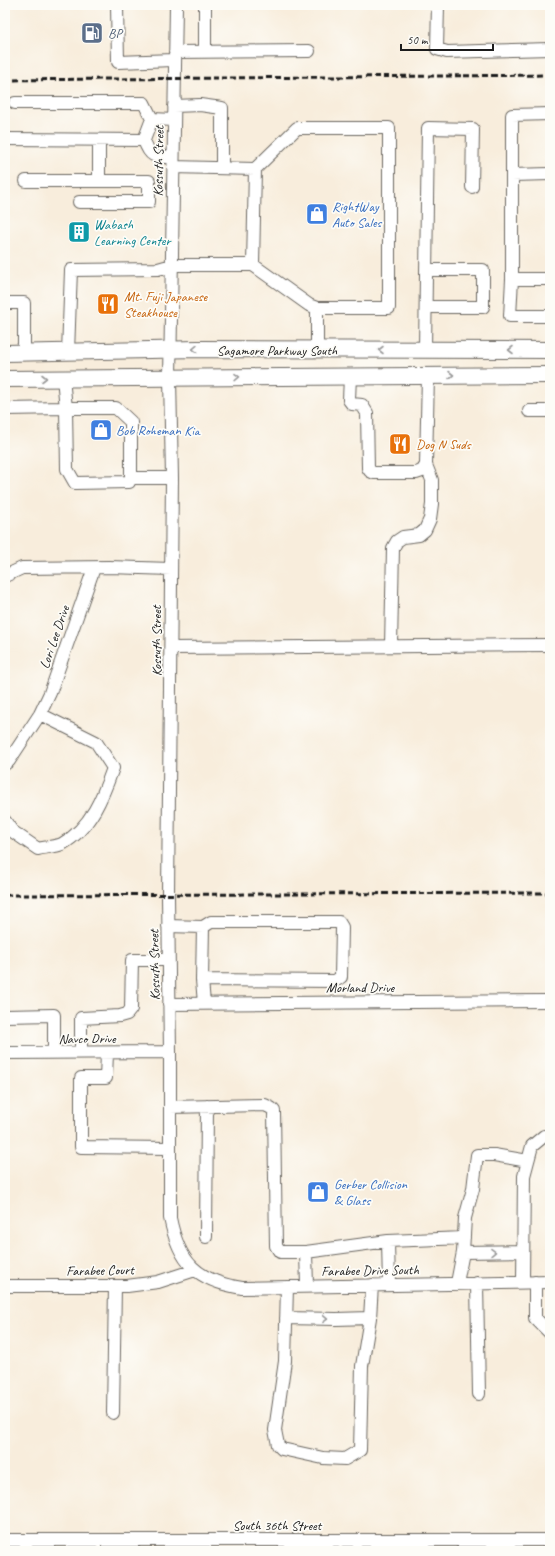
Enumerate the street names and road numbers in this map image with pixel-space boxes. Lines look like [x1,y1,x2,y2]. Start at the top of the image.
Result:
street label: Kossuth Street [149,124,168,196]
street label: Sagamore Parkway South [217,342,338,359]
street label: Lori Lee Drive [36,602,74,671]
street label: Kossuth Street [148,604,165,676]
street label: Kossuth Street [145,928,164,1000]
street label: Morland Drive [326,979,396,996]
street label: Navco Drive [58,1030,117,1047]
street label: Farabee Court [66,1261,135,1280]
street label: Farabee Drive South [321,1261,420,1280]
street label: South 36th Street [233,1517,323,1534]

